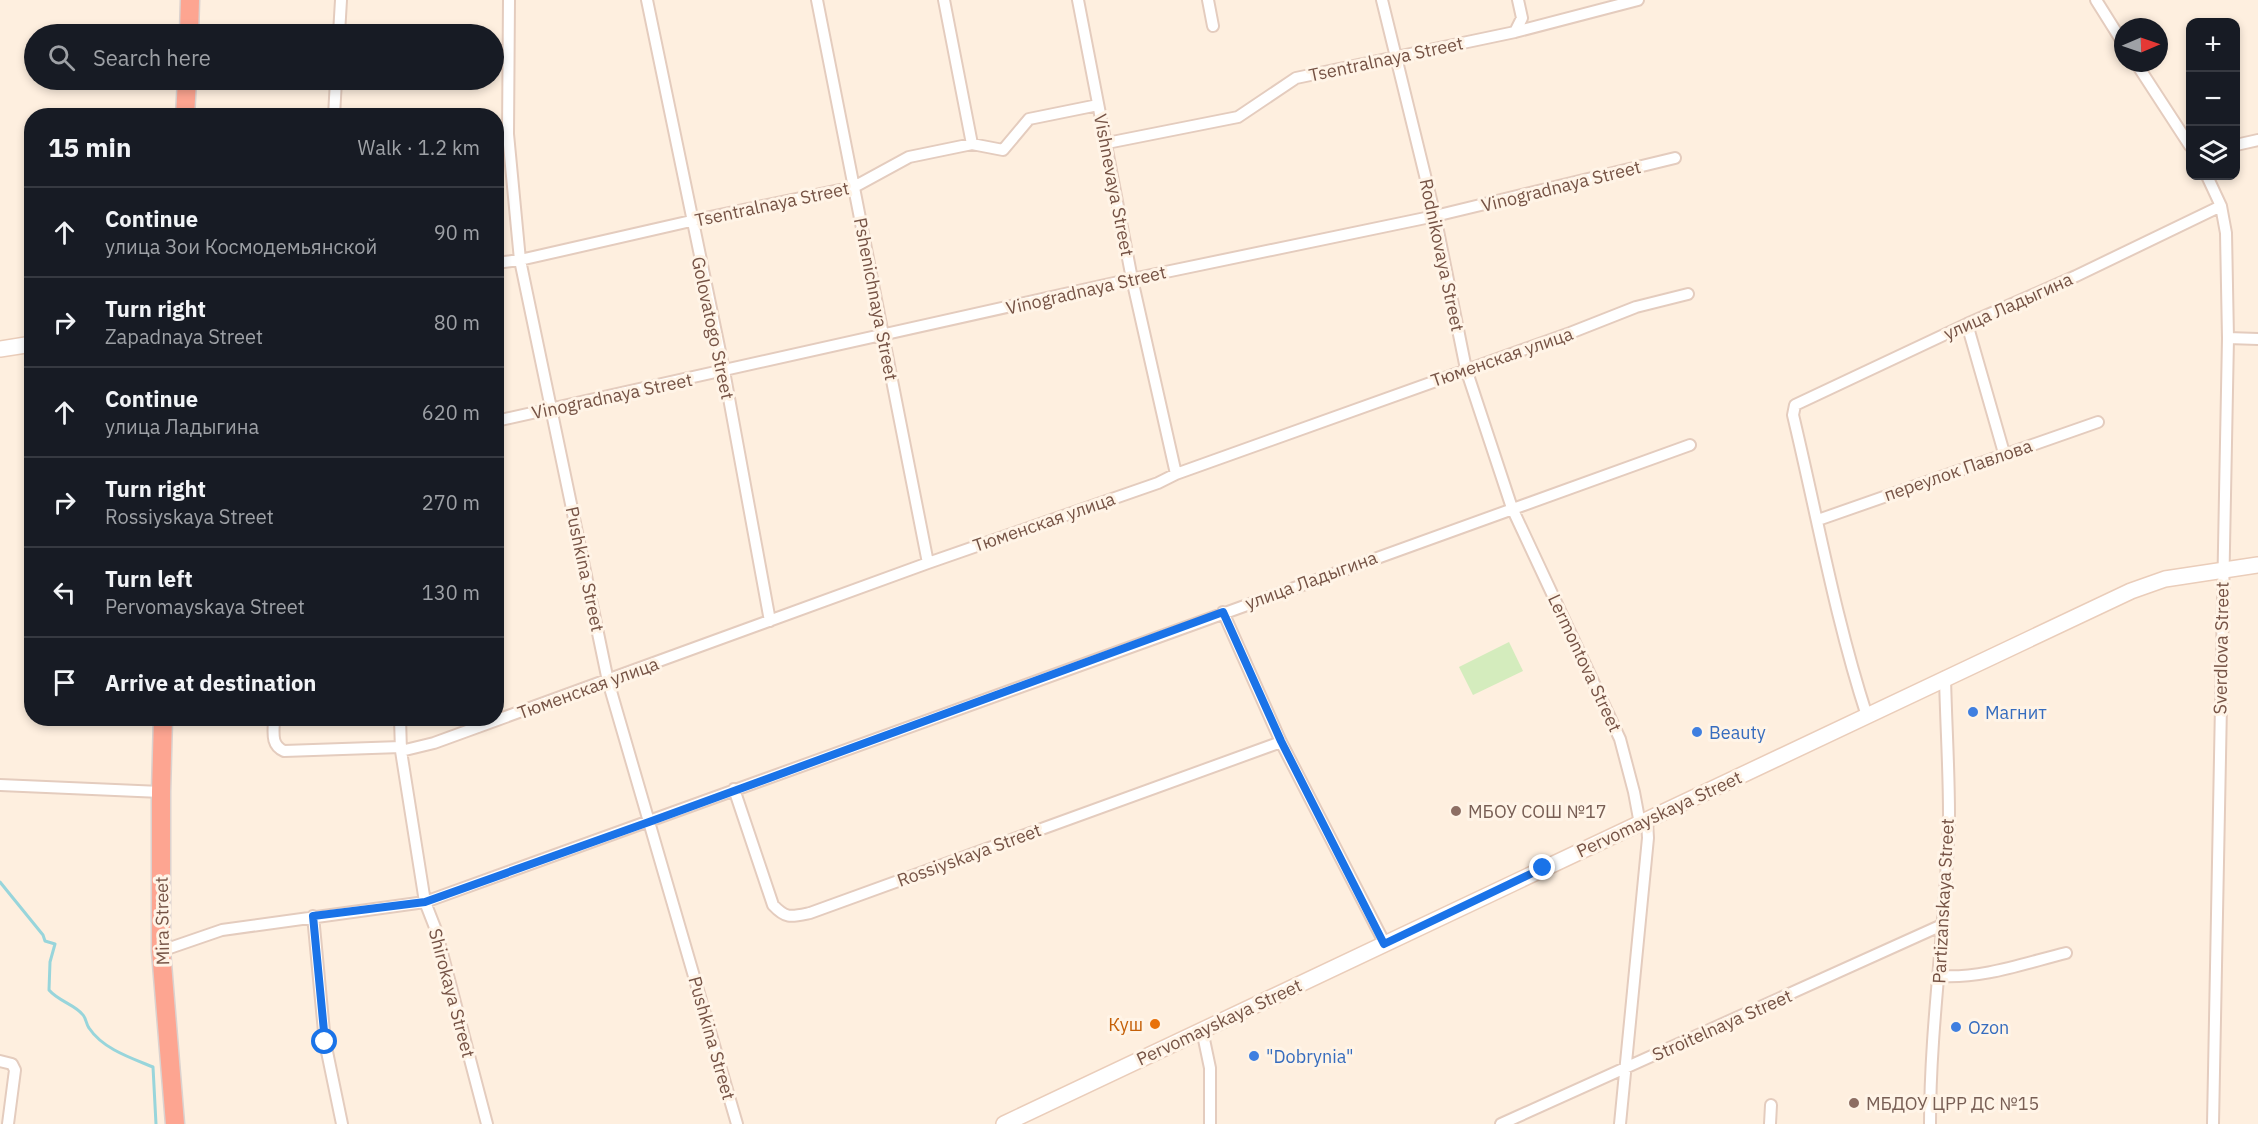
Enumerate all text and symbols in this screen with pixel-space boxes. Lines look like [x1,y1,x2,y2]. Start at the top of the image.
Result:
north arrow [2114,18,2168,72]
map controls [2186,18,2240,180]
button: + [2186,18,2240,72]
search box [24,24,504,90]
street label: Tsentralnaya Street [1307,31,1465,87]
icon: search [45,41,78,74]
text: Search here [93,43,211,72]
button: − [2186,72,2240,126]
street label: Vishnevaya Street [1089,112,1139,258]
button: layers [2186,126,2240,180]
text: 15 min [48,130,132,164]
text: Walk · 1.2 km [358,134,480,161]
street label: Vinogradnaya Street [1479,155,1643,217]
street label: Tsentralnaya Street [693,176,851,232]
street label: Rodnikovaya Street [1415,176,1469,334]
text: Continue [105,204,198,233]
icon: ahead [48,216,81,249]
street label: Pshenichnaya Street [849,216,903,382]
text: 90 m [434,219,480,246]
text: улица Зои Космодемьянской [105,233,377,260]
street label: Golovatogo Street [687,255,739,401]
street label: Vinogradnaya Street [1004,260,1168,320]
street label: улица Ладыгина [1940,267,2076,345]
text: Turn right [105,294,206,323]
icon: right [48,306,81,339]
text: 80 m [434,309,480,336]
street label: Тюменская улица [1428,322,1576,392]
text: Zapadnaya Street [105,323,263,350]
street label: Vinogradnaya Street [530,368,694,424]
text: Continue [105,384,198,413]
icon: ahead [48,396,81,429]
text: 620 m [422,399,480,426]
text: улица Ладыгина [105,413,259,440]
street label: переулок Павлова [1881,434,2036,506]
text: Turn right [105,474,206,503]
icon: right [48,486,81,519]
street label: Тюменская улица [970,487,1118,557]
text: 270 m [422,489,480,516]
text: Rossiyskaya Street [105,503,274,530]
street label: Pushkina Street [560,504,610,634]
street label: улица Ладыгина [1242,545,1381,615]
text: Turn left [105,564,193,593]
icon: left [48,576,81,609]
text: 130 m [422,579,480,606]
street label: Sverdlova Street [2208,581,2234,715]
street label: Lermontova Street [1543,590,1627,736]
text: Pervomayskaya Street [105,593,305,620]
street label: Тюменская улица [514,652,662,724]
icon: arrive [48,666,81,699]
text: Arrive at destination [105,668,316,697]
place label: Магнит [1985,701,2047,724]
marker: Магнит [1966,705,1980,719]
place label: Beauty [1709,721,1766,744]
marker: Beauty [1690,725,1704,739]
street label: Pervomayskaya Street [1573,766,1745,862]
place label: МБОУ СОШ №17 [1468,800,1607,823]
marker: МБОУ СОШ №17 [1449,804,1463,818]
street label: Rossiyskaya Street [894,818,1044,892]
street label: Partizanskaya Street [1927,818,1959,984]
route end [1529,854,1555,880]
street label: Mira Street [150,876,174,966]
street label: Shirokaya Street [424,926,480,1060]
street label: Pushkina Street [683,974,741,1102]
street label: Pervomayskaya Street [1133,974,1305,1070]
street label: Stroitelnaya Street [1649,984,1795,1066]
place label: Куш [1108,1013,1143,1036]
place label: Ozon [1968,1016,2009,1039]
marker: Куш [1148,1017,1162,1031]
marker: Ozon [1949,1020,1963,1034]
route start [311,1028,337,1054]
place label: "Dobrynia" [1266,1045,1354,1068]
marker: "Dobrynia" [1247,1049,1261,1063]
place label: МБДОУ ЦРР ДС №15 [1866,1092,2039,1115]
marker: МБДОУ ЦРР ДС №15 [1847,1096,1861,1110]

